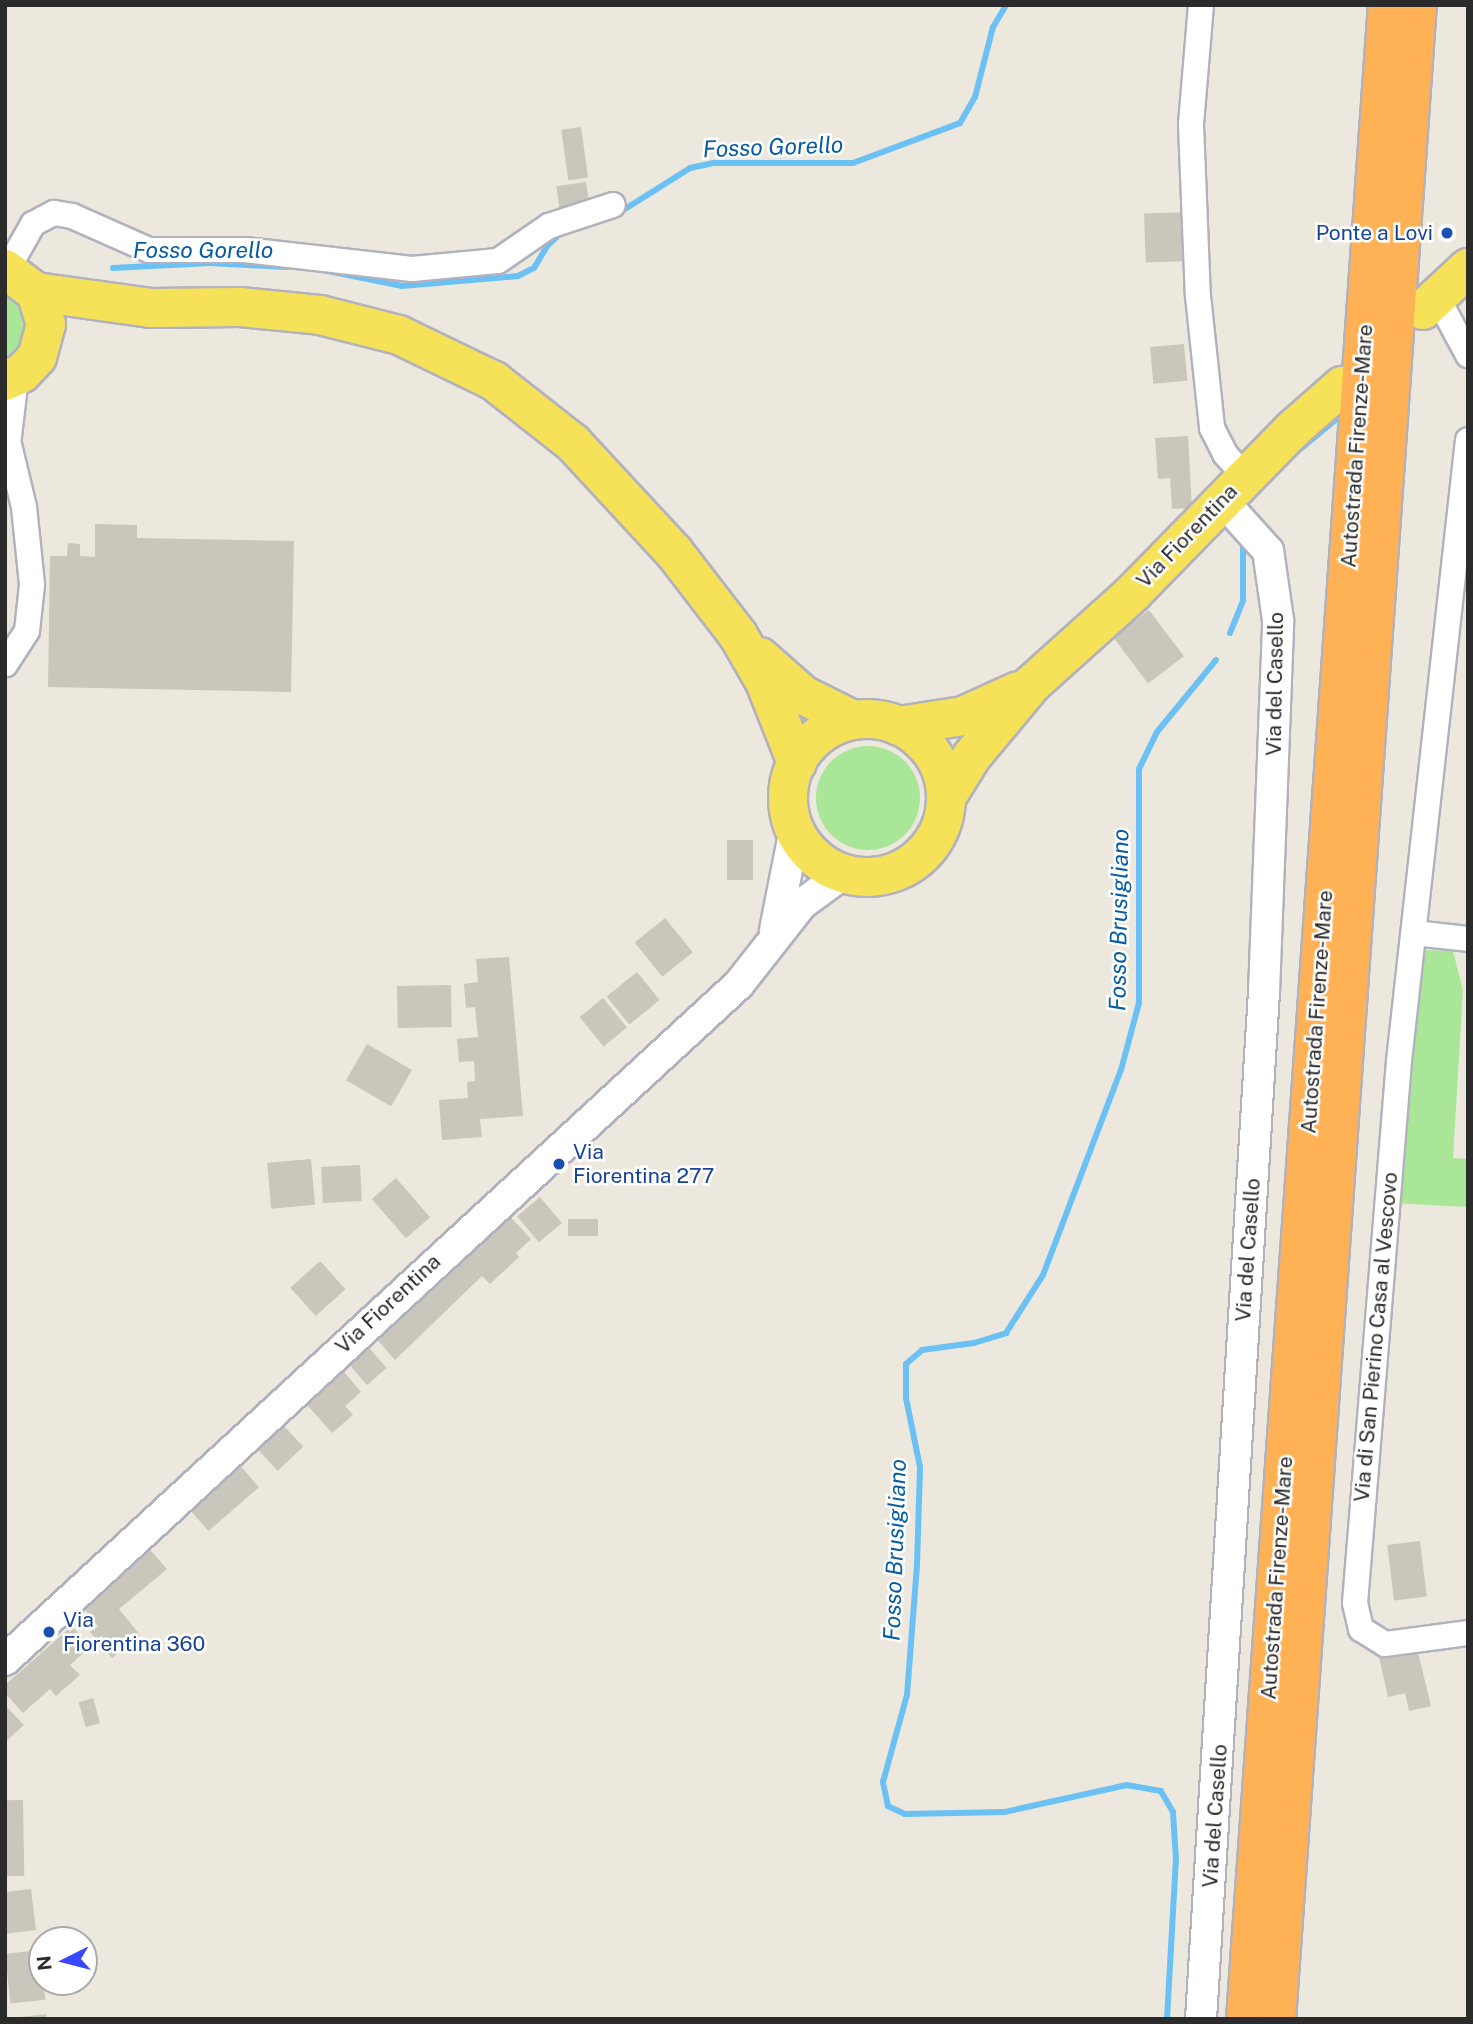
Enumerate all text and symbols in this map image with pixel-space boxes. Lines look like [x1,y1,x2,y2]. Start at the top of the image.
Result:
water label: Fosso Gorello [702,131,844,163]
place label: Ponte a Lovi [1316,220,1433,246]
marker: Ponte a Lovi [1439,225,1455,241]
water label: Fosso Gorello [133,236,273,264]
street label: Autostrada Firenze-Mare [1336,324,1378,568]
street label: Via Fiorentina [1131,479,1243,593]
street label: Via del Casello [1261,612,1289,756]
water label: Fosso Brusigliano [1104,829,1134,1011]
street label: Autostrada Firenze-Mare [1296,890,1338,1134]
place label: Via Fiorentina 277 [573,1139,714,1189]
marker: Via Fiorentina 277 [551,1156,567,1172]
street label: Via di San Pierino Casa al Vescovo [1349,1170,1403,1504]
street label: Via del Casello [1230,1177,1266,1323]
street label: Via Fiorentina [330,1249,446,1359]
street label: Autostrada Firenze-Mare [1256,1456,1298,1700]
water label: Fosso Brusigliano [878,1458,912,1642]
place label: Via Fiorentina 360 [63,1607,205,1657]
marker: Via Fiorentina 360 [41,1624,57,1640]
street label: Via del Casello [1197,1743,1233,1889]
north arrow [28,1926,98,1996]
text: N [32,1954,56,1972]

